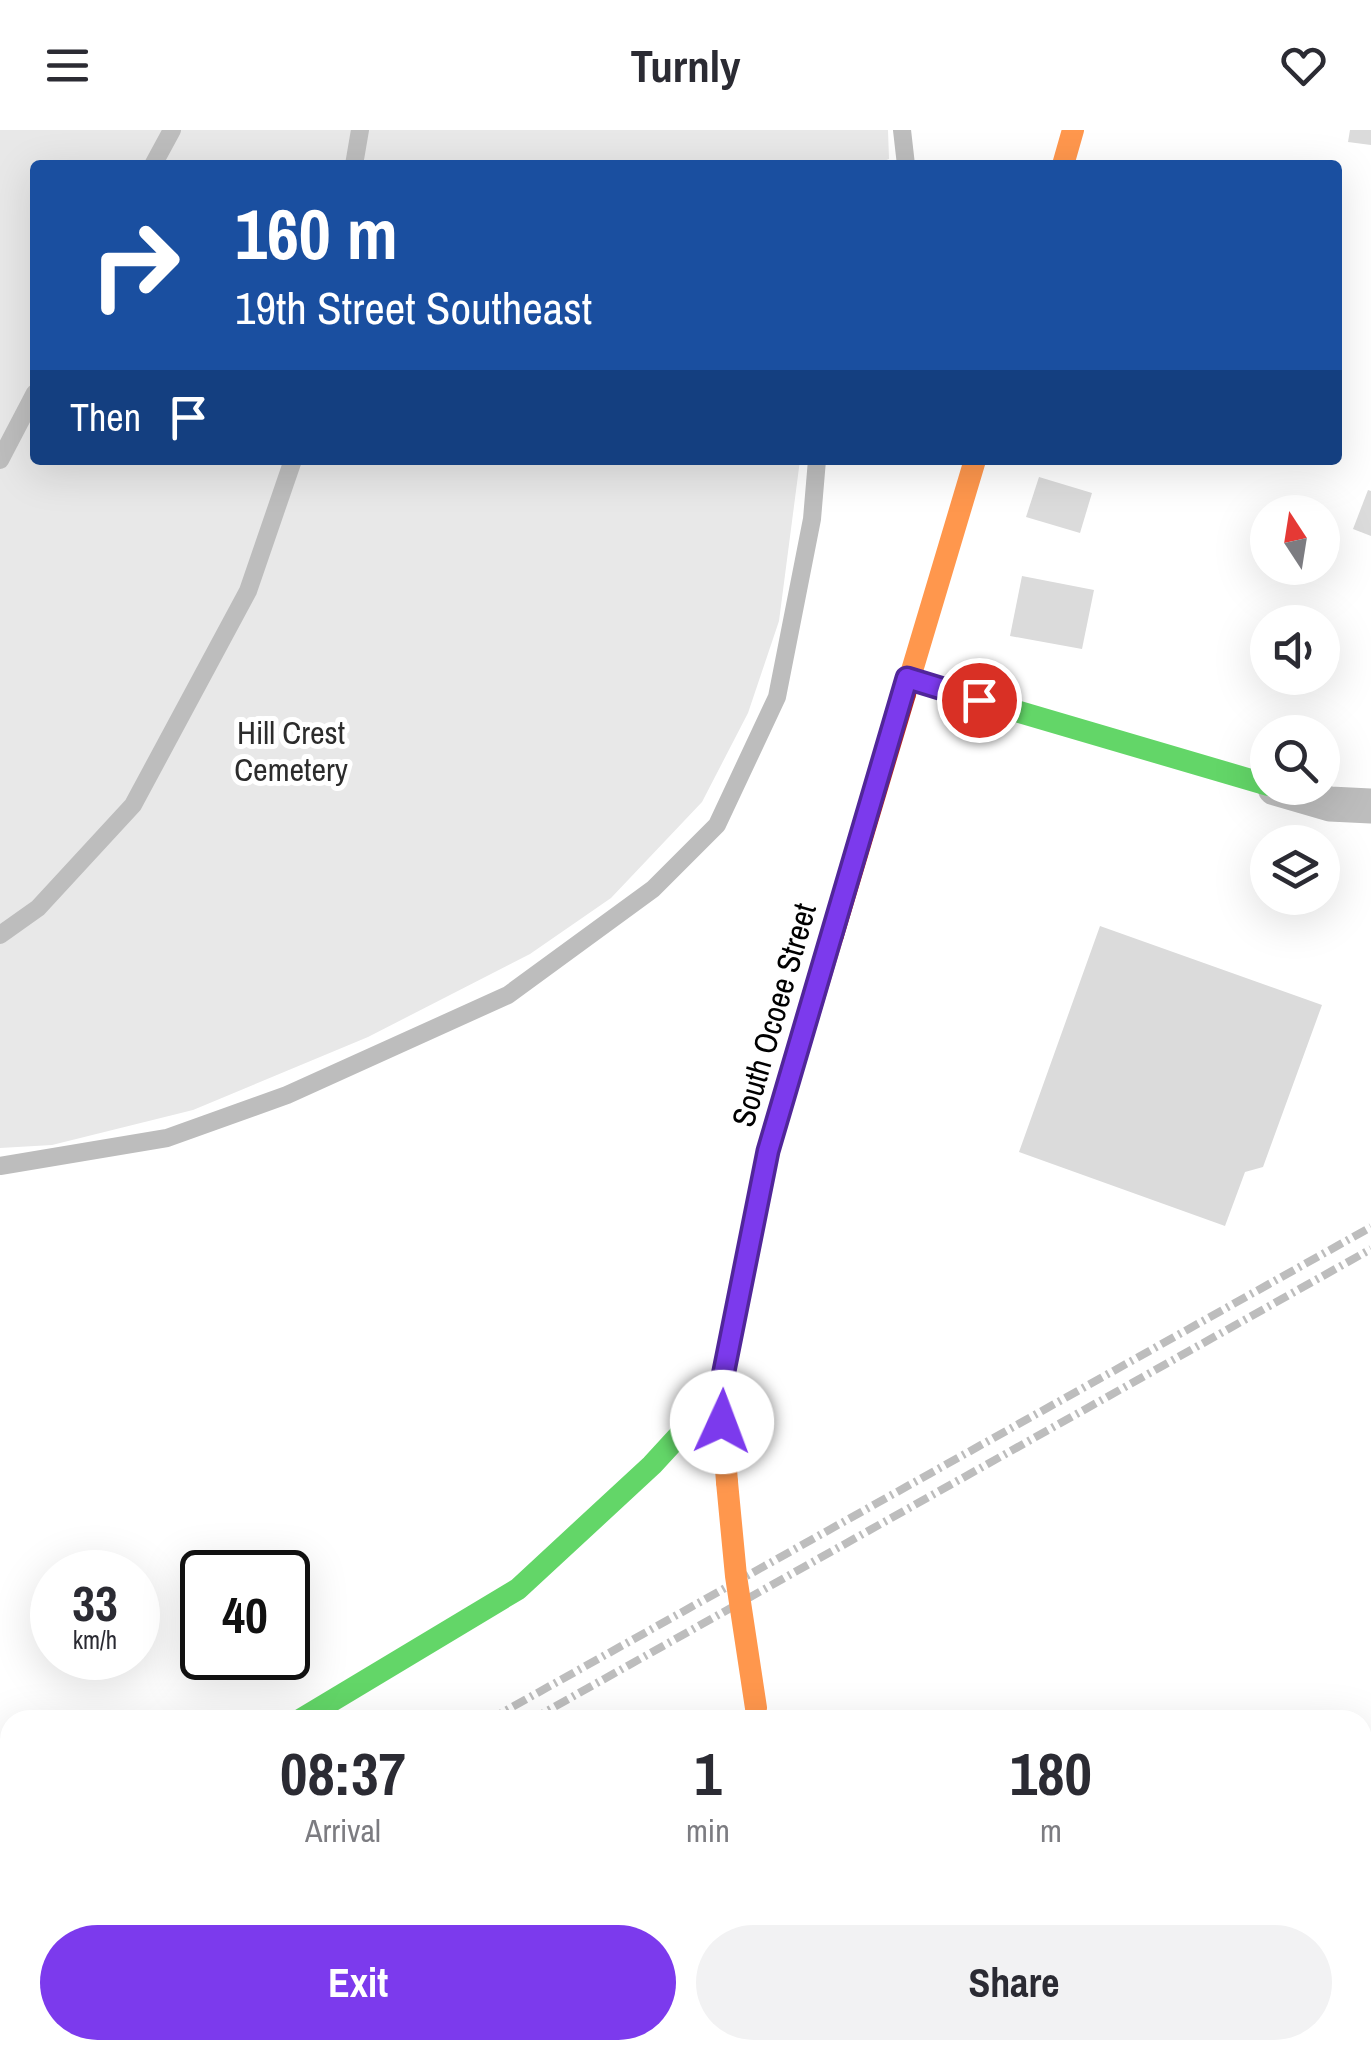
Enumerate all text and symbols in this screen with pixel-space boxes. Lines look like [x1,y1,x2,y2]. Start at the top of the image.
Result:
text: Turnly [630,35,741,96]
icon: menu [40,38,95,93]
icon: heart [1276,38,1331,93]
text: 160 m [235,187,398,281]
icon: right [70,200,200,330]
text: 19th Street Southeast [235,277,592,338]
icon: arrive [161,390,216,445]
text: Then [70,392,141,443]
north arrow [1250,495,1340,585]
map controls [1250,495,1340,915]
button: sound [1250,605,1340,695]
pin [937,658,1022,743]
icon: arrive [952,673,1007,728]
park label: Hill Crest Cemetery [234,711,348,791]
button: search [1250,715,1340,805]
button: layers [1250,825,1340,915]
street label: South Ocoee Street [721,898,826,1132]
position arrow [670,1370,774,1474]
speed limit sign: 40 [180,1550,310,1680]
text: 33 [72,1569,118,1637]
text: km/h [73,1623,117,1657]
text: 08:37 [280,1733,406,1814]
text: 1 [694,1733,722,1814]
text: 180 [1010,1733,1092,1814]
text: Arrival [305,1809,381,1852]
text: min [686,1809,730,1852]
text: m [1040,1809,1062,1852]
button: Exit [40,1925,676,2040]
button: Share [696,1925,1332,2040]

